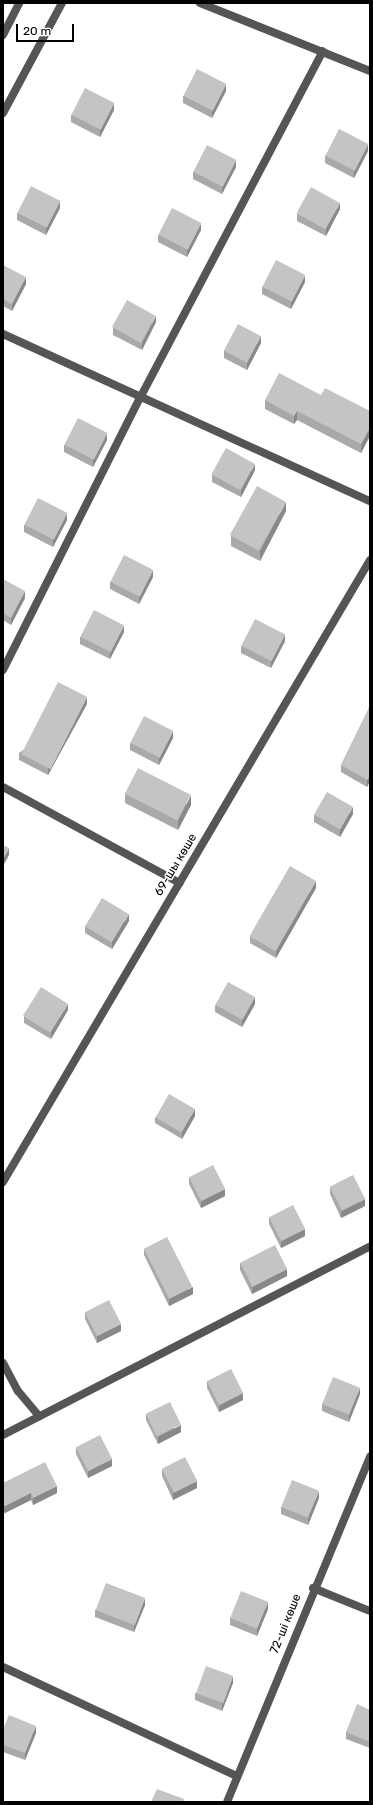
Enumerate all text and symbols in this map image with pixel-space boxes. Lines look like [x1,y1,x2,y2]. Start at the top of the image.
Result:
scale bar [18,16,76,42]
text: 20 m [23,24,51,38]
street label: 69-шы көше [152,831,200,899]
street label: 72-ші көше [267,1592,305,1656]

